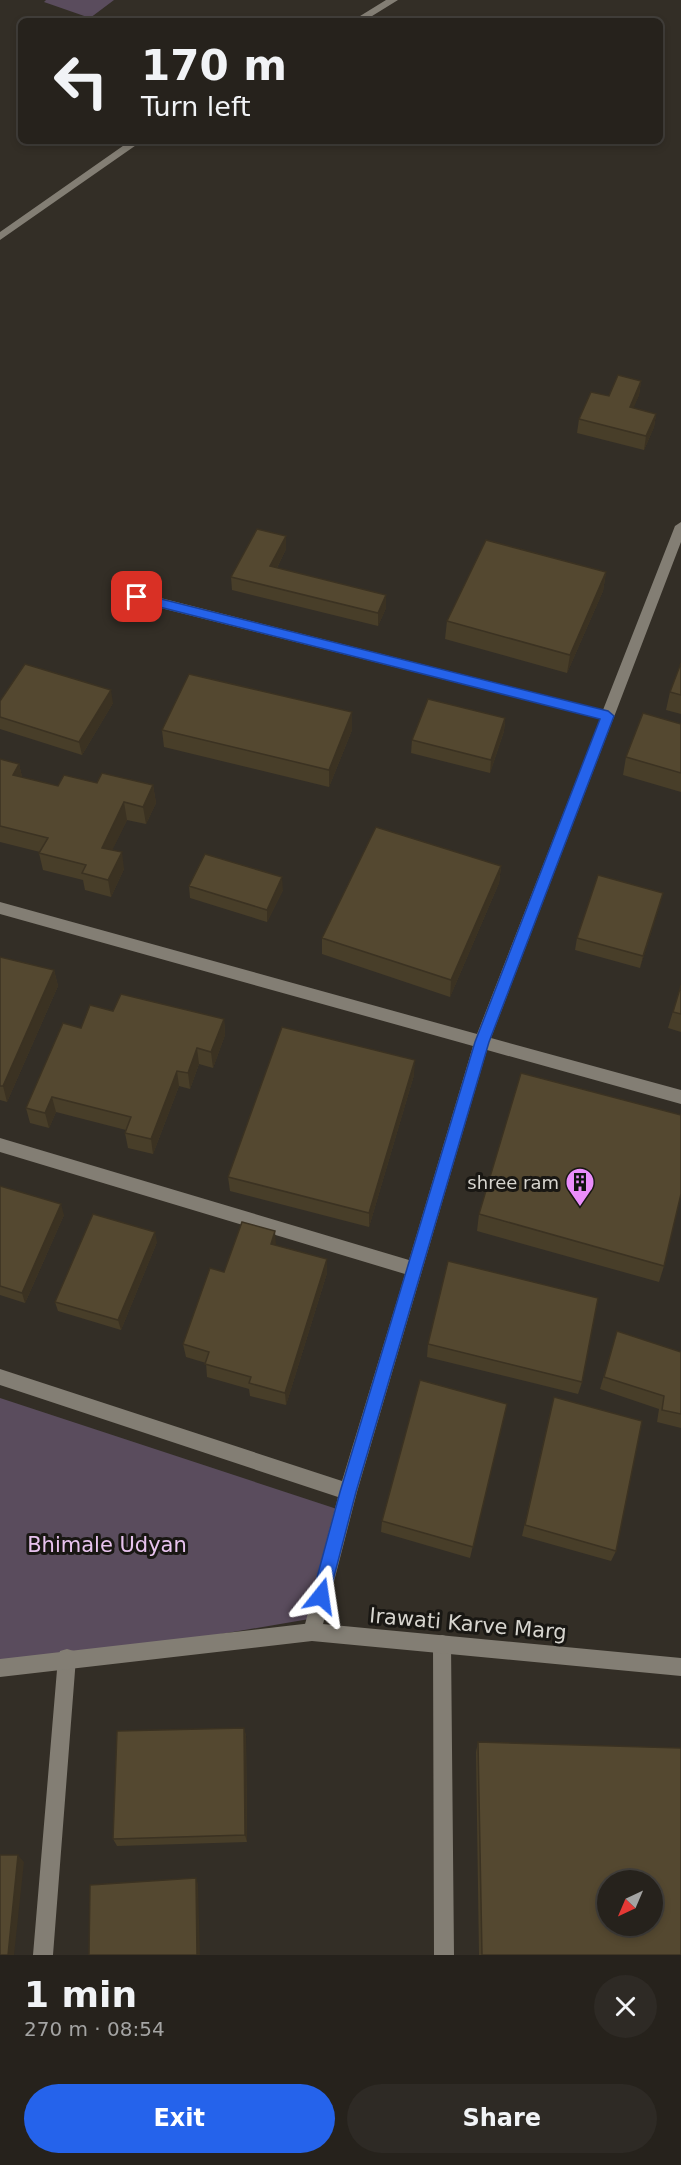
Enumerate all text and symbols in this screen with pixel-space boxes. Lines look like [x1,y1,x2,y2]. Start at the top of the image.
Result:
text: 170 m [141,41,287,90]
icon: left [42,42,120,120]
text: Turn left [141,91,251,122]
pin [111,571,162,622]
icon: arrive [120,580,153,613]
building icon: shree ram [564,1166,596,1208]
place label: shree ram [467,1172,559,1193]
park label: Bhimale Udyan [27,1533,187,1557]
position arrow [289,1564,353,1628]
street label: Irawati Karve Marg [368,1603,568,1645]
north arrow [597,1870,663,1936]
map controls [597,1870,663,1936]
text: 1 min [24,1974,137,2015]
button: close [594,1975,657,2038]
text: 270 m · 08:54 [24,2017,165,2041]
button: Exit [24,2084,335,2153]
button: Share [347,2084,657,2153]

